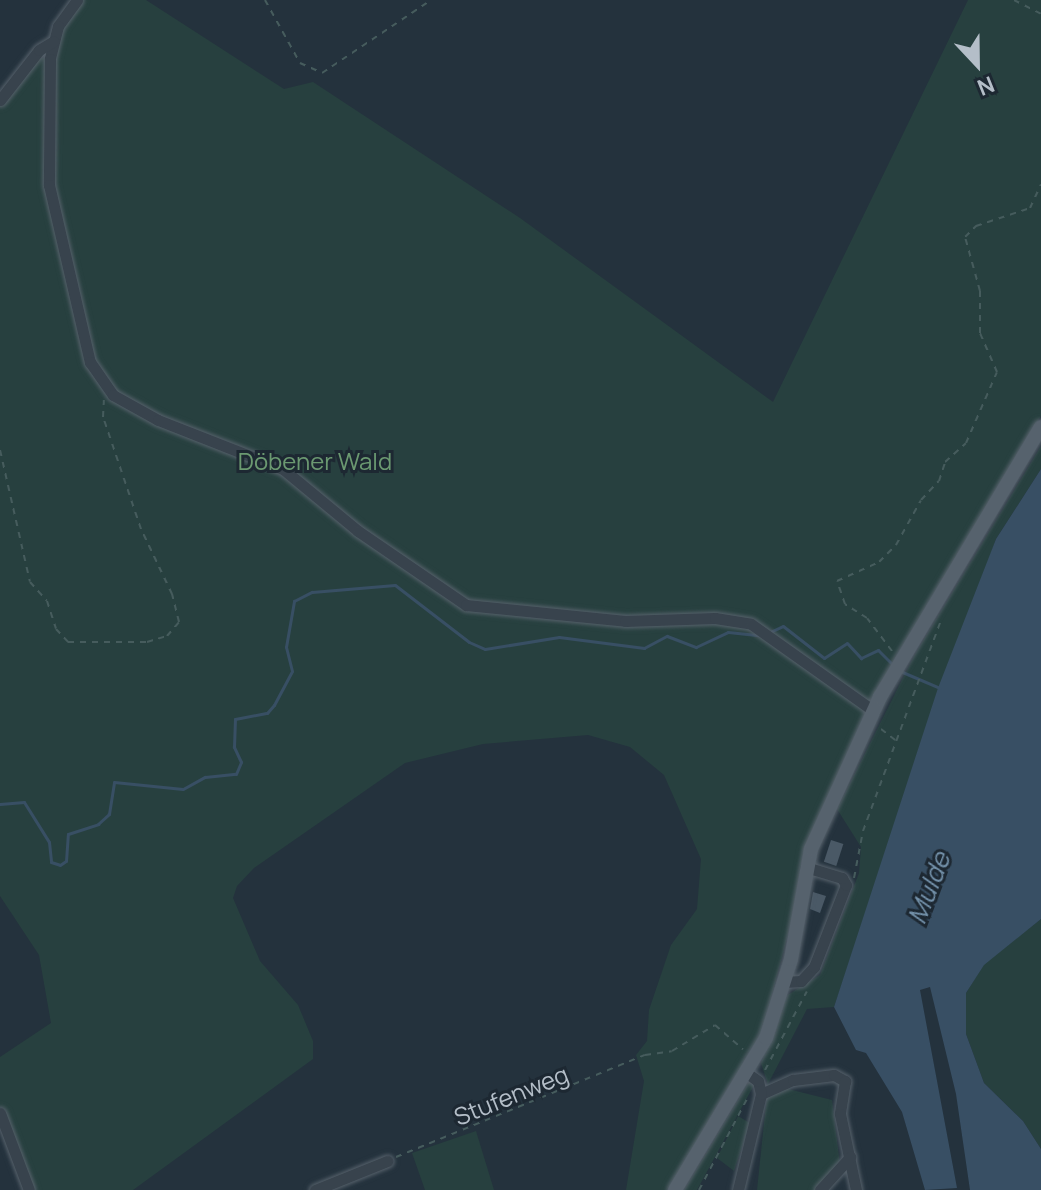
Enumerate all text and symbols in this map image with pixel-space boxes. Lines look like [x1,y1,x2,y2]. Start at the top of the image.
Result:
north arrow [937,24,1017,104]
text: N [973,69,999,103]
park label: Döbener Wald [238,447,392,475]
water label: Mulde [901,848,957,928]
street label: Stufenweg [450,1059,572,1131]

